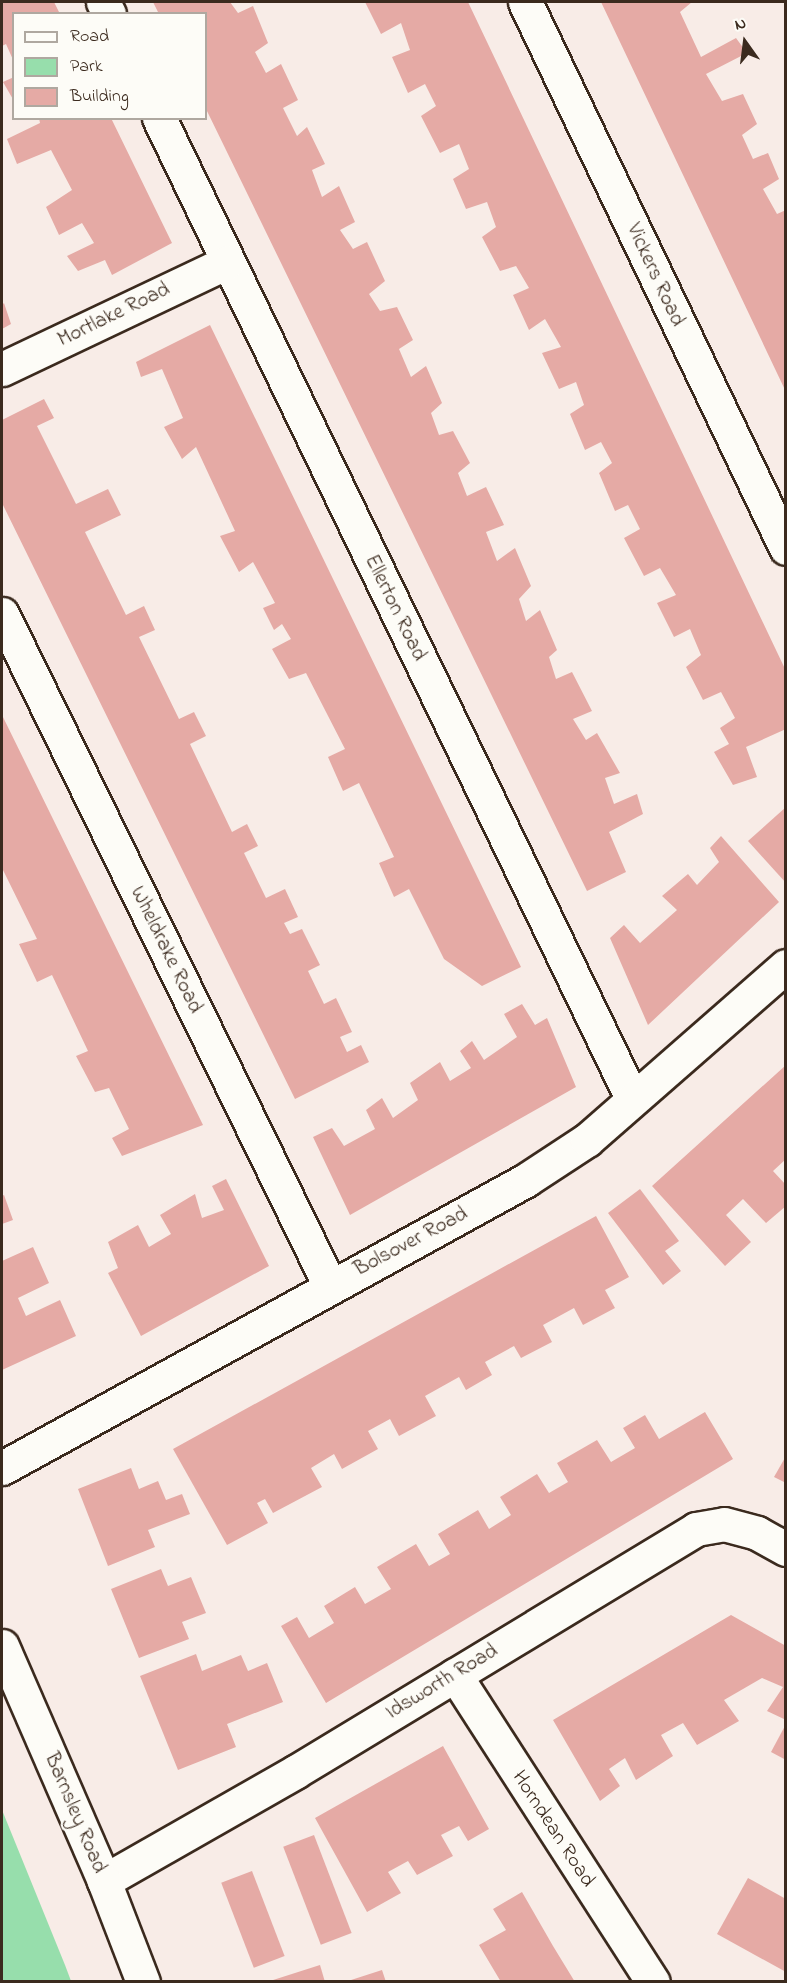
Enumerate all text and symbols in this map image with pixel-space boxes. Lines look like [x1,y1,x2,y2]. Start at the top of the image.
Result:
legend [12,12,207,120]
north arrow [715,12,775,72]
text: N [732,12,749,37]
text: Road [70,24,109,50]
text: Park [70,54,103,80]
text: Building [70,84,129,110]
street label: Vickers Road [620,219,690,331]
street label: Mortlake Road [54,277,174,353]
street label: Ellerton Road [358,551,432,665]
street label: Wheldrake Road [124,882,208,1018]
street label: Bolsover Road [350,1202,472,1282]
street label: Idsworth Road [381,1639,503,1725]
street label: Barnsley Road [38,1749,112,1877]
street label: Horndean Road [506,1766,600,1892]

